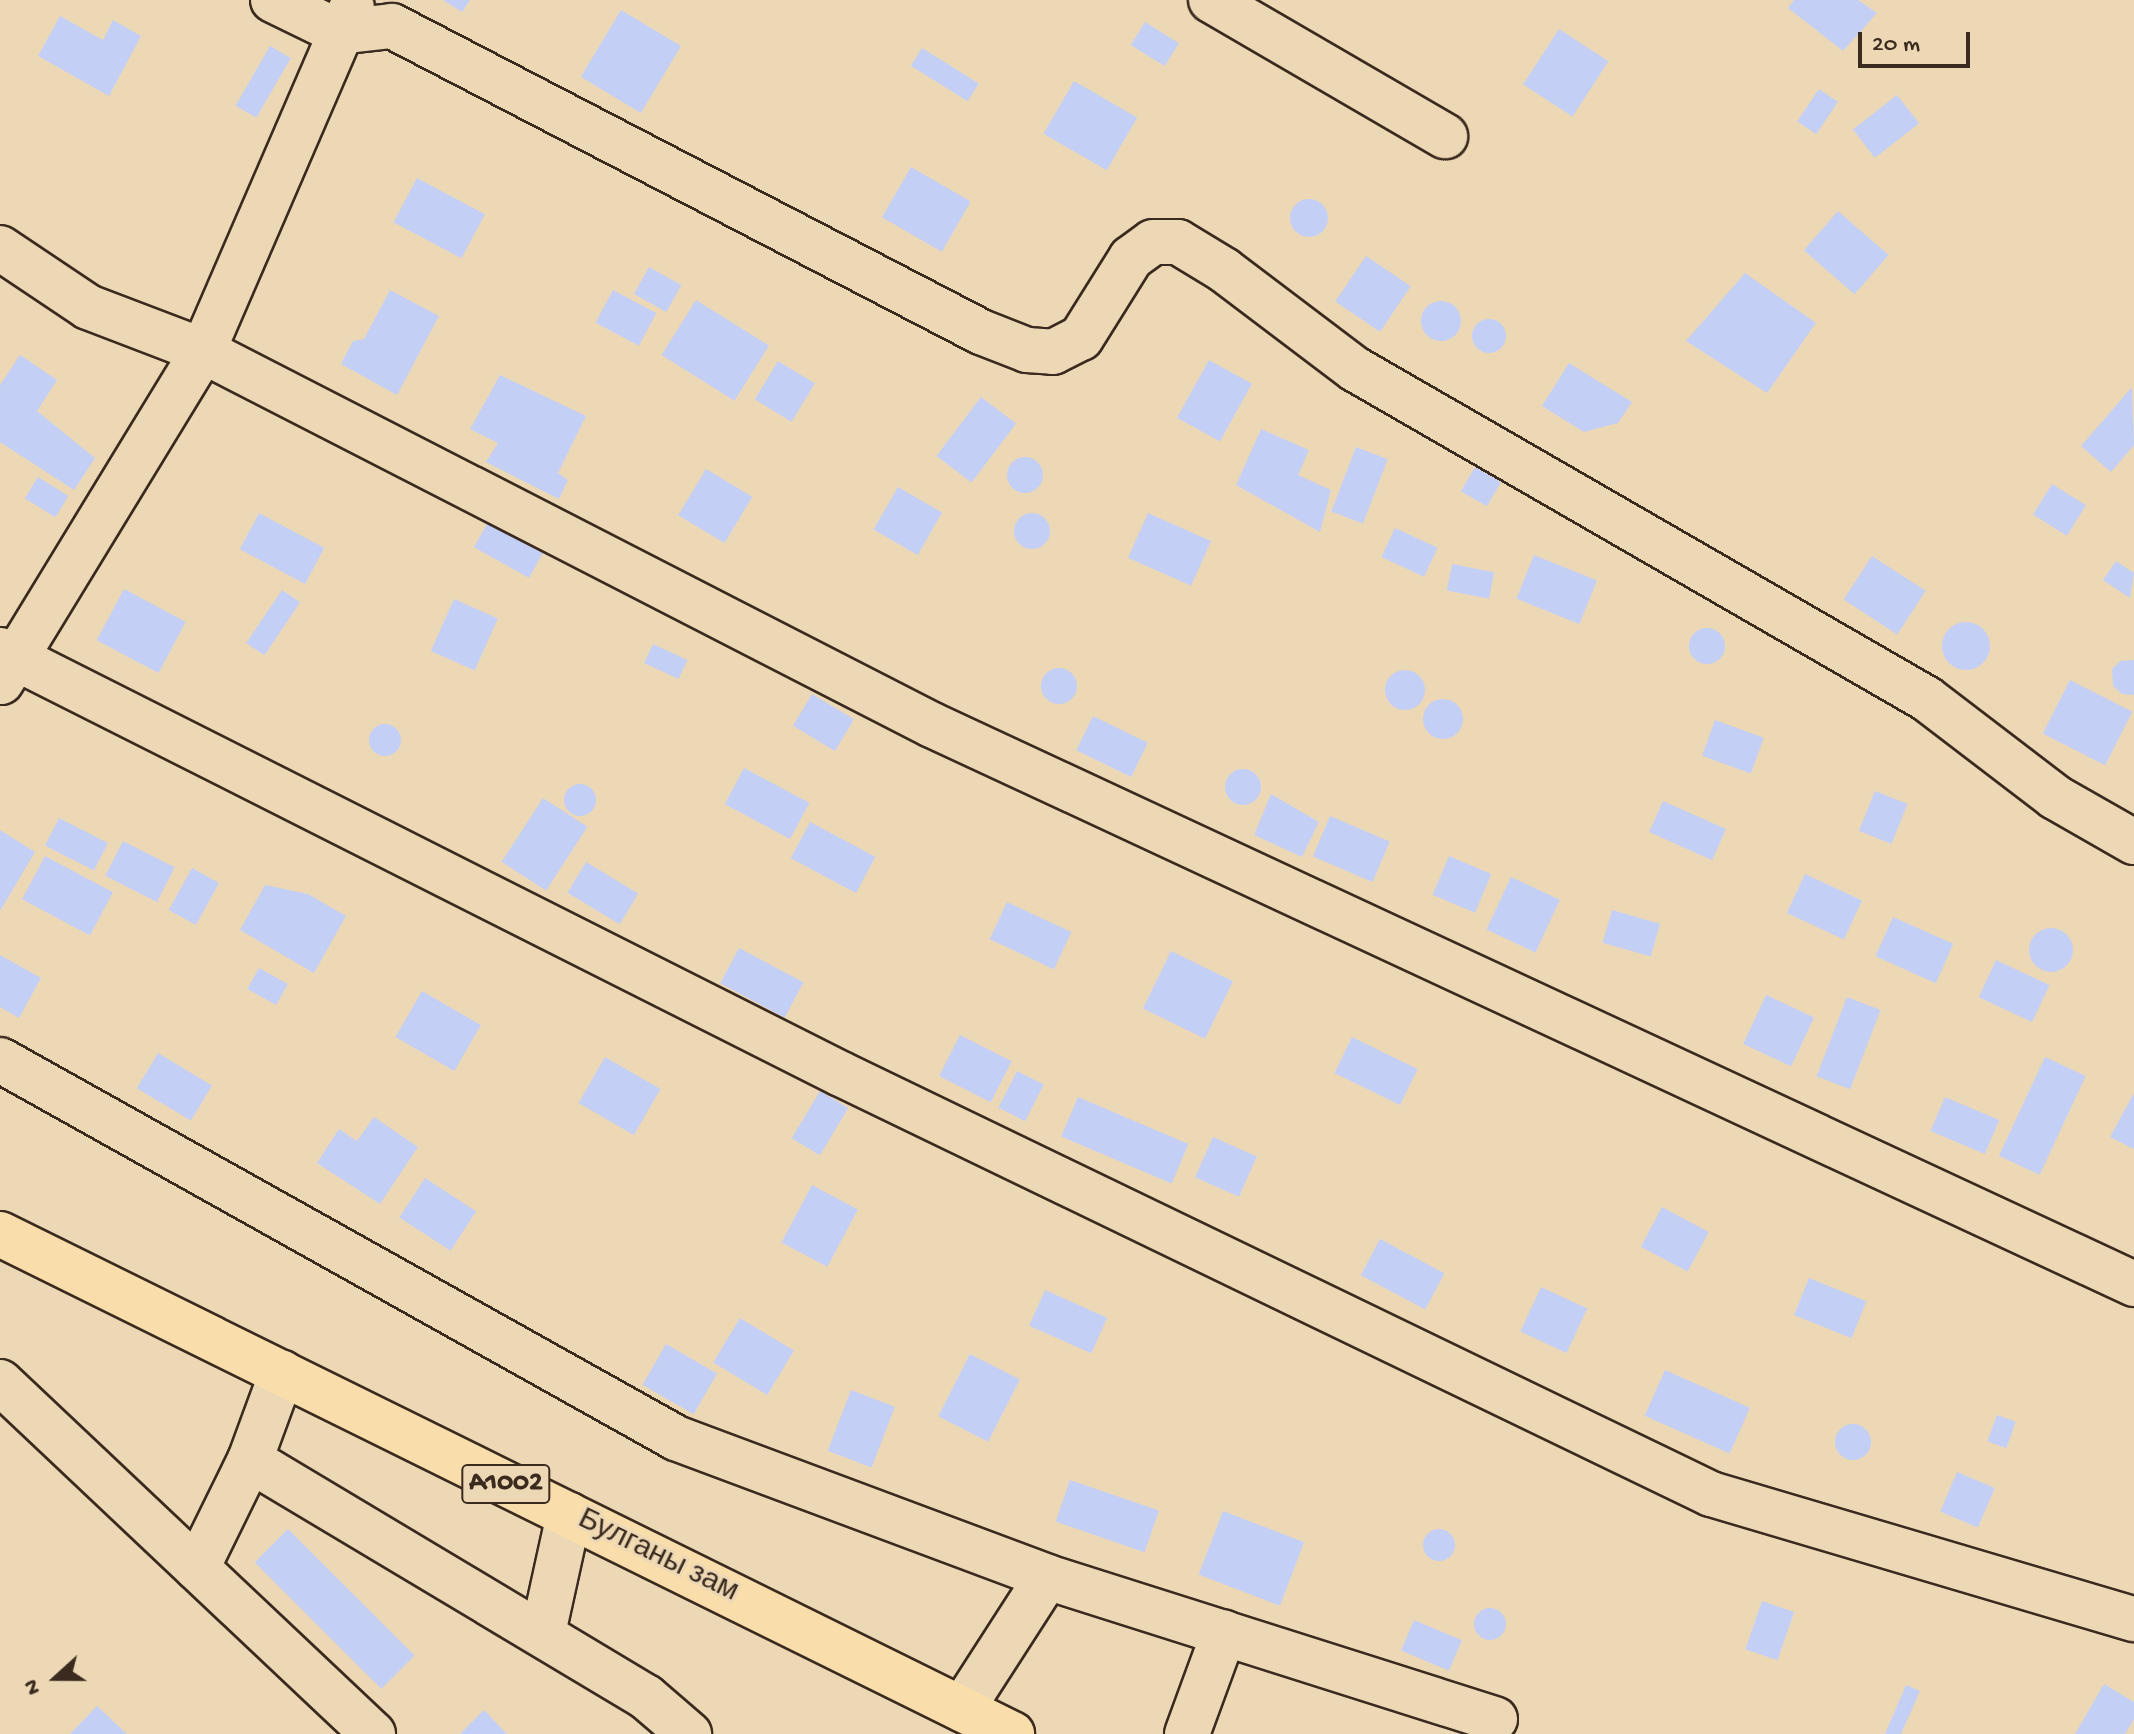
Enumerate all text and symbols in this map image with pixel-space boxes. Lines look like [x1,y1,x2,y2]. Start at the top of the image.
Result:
scale bar [1862,16,1974,66]
text: 20 m [1872,31,1920,60]
road number: A1002 [460,1460,552,1508]
street label: Булганы зам [571,1504,743,1612]
north arrow [16,1638,96,1718]
text: N [19,1675,48,1698]

